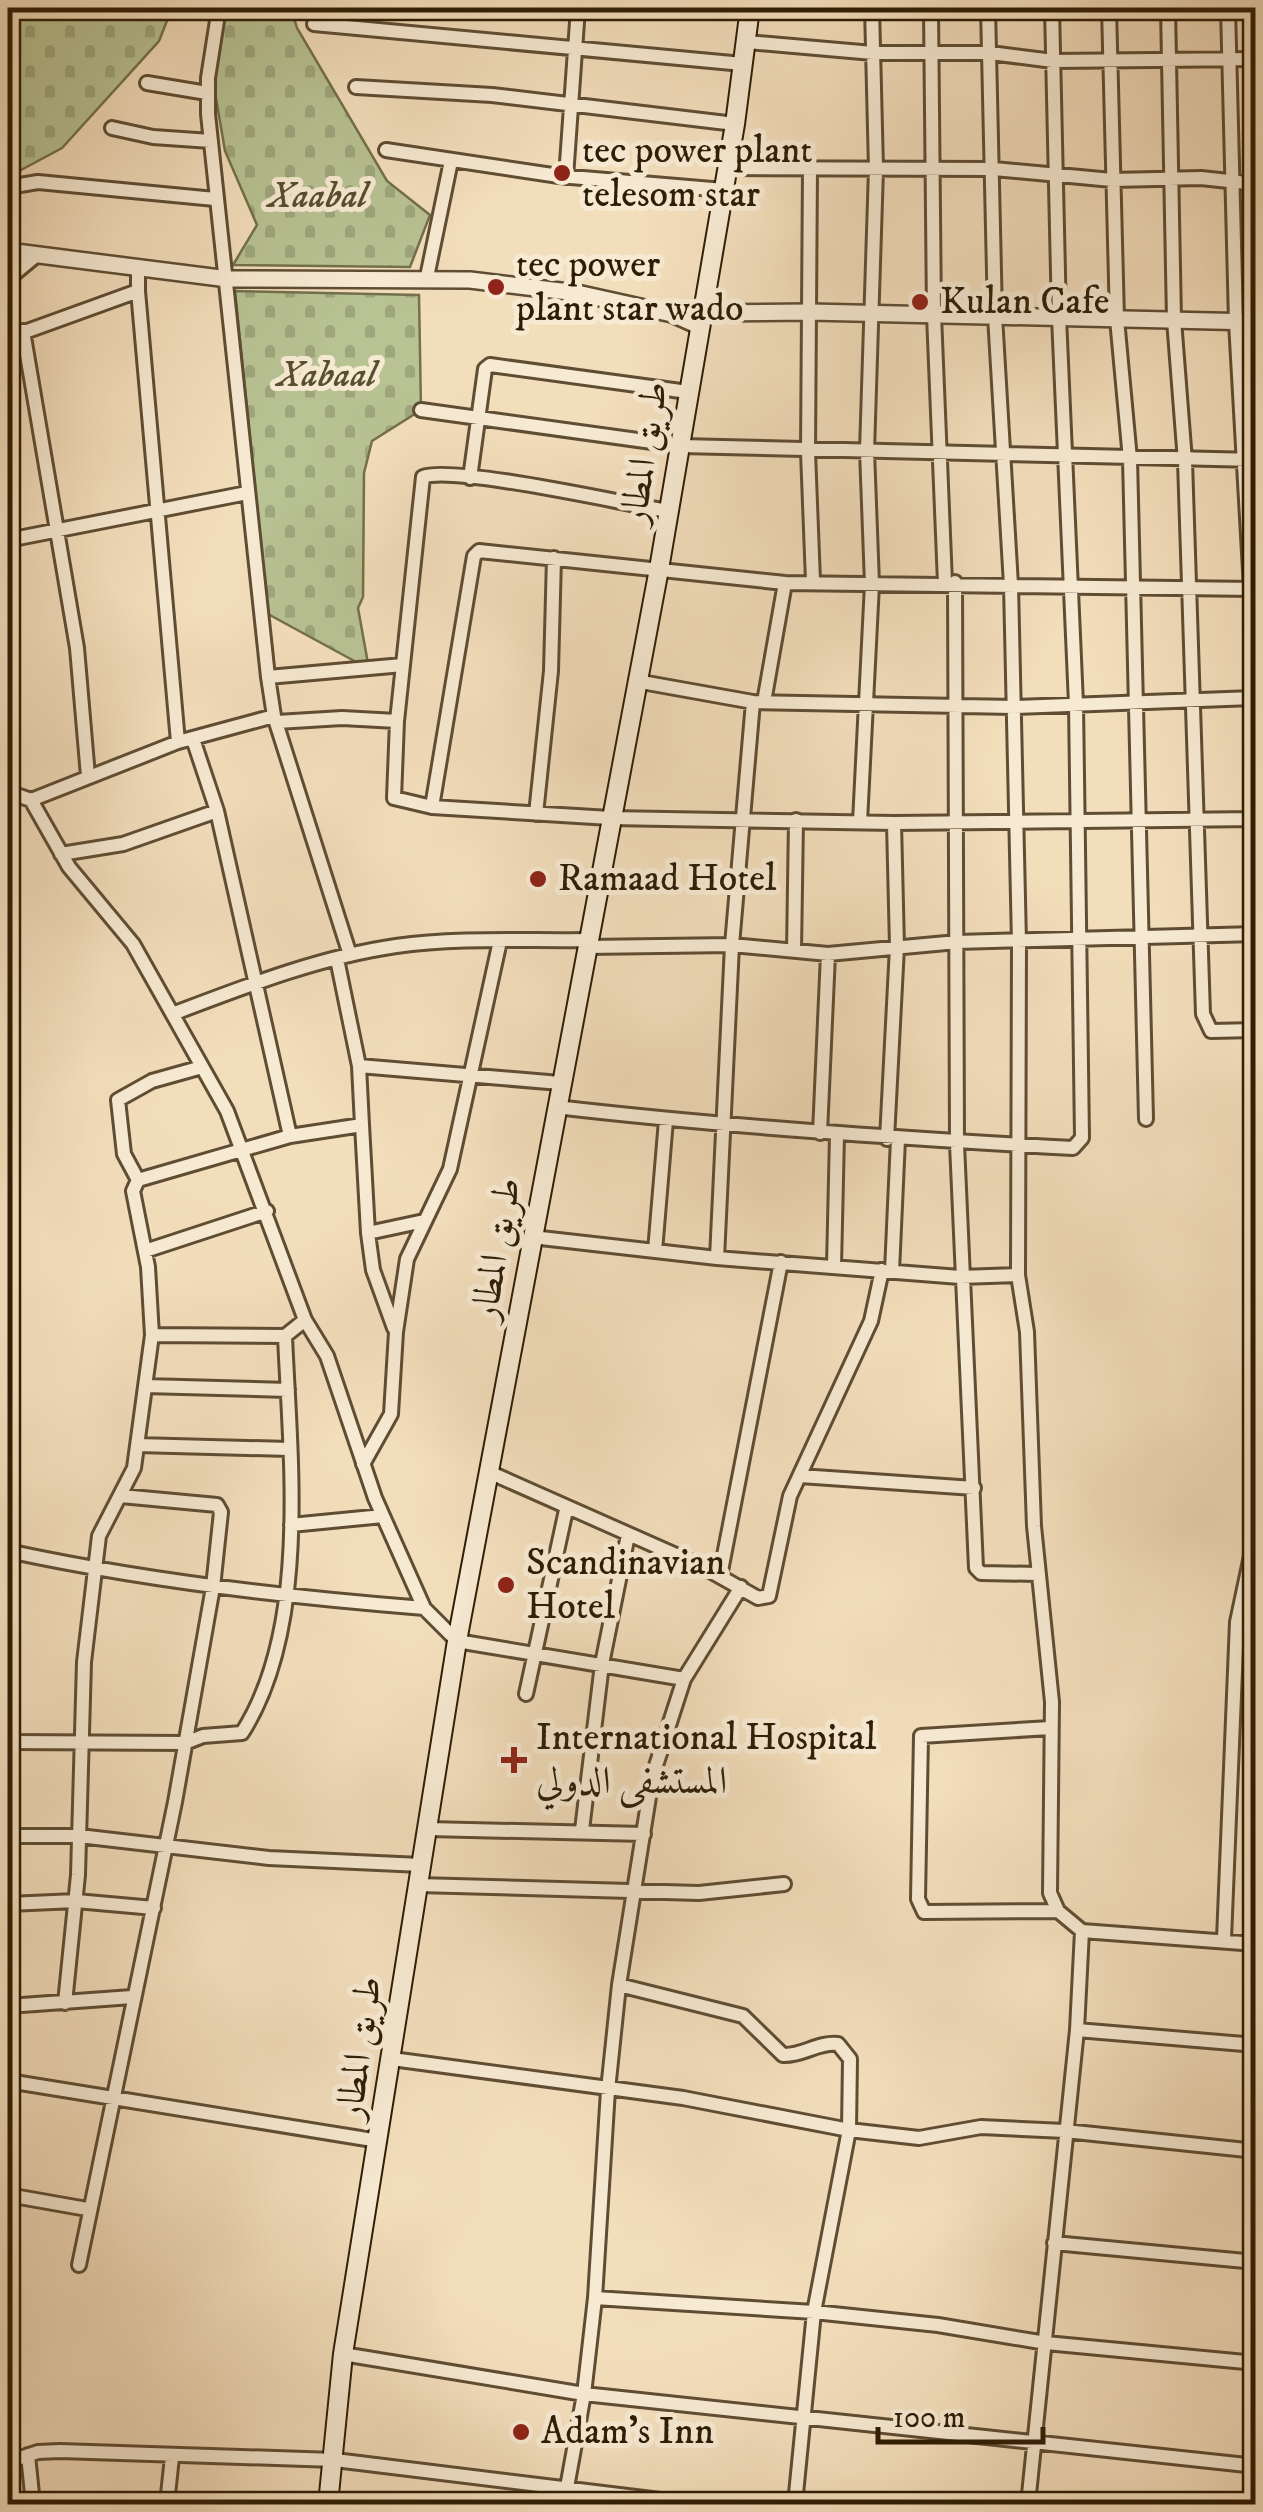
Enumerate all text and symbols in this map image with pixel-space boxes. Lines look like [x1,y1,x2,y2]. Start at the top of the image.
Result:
place label: tec power plant telesom star [582,127,813,219]
marker: tec power plant telesom star [551,162,573,184]
park label: Xaabal [265,172,372,220]
place label: tec power plant star wado [515,241,744,333]
marker: tec power plant star wado [485,276,507,298]
place label: Kulan Cafe [940,278,1109,326]
marker: Kulan Cafe [909,291,931,313]
park label: Xabaal [274,351,381,399]
street label: طريق المطار [609,378,680,532]
place label: Ramaad Hotel [558,855,777,903]
marker: Ramaad Hotel [527,868,549,890]
street label: طريق المطار [460,1174,533,1328]
place label: Scandinavian Hotel [526,1539,725,1631]
marker: Scandinavian Hotel [495,1574,517,1596]
place label: International Hospital المستشفى الدولي [536,1714,877,1811]
marker: International Hospital المستشفى الدولي [501,1747,527,1773]
street label: طريق المطار [326,1973,394,2127]
scale bar [878,2382,1043,2444]
text: 100 m [893,2400,965,2437]
place label: Adam's Inn [541,2408,714,2456]
marker: Adam's Inn [510,2421,532,2443]

